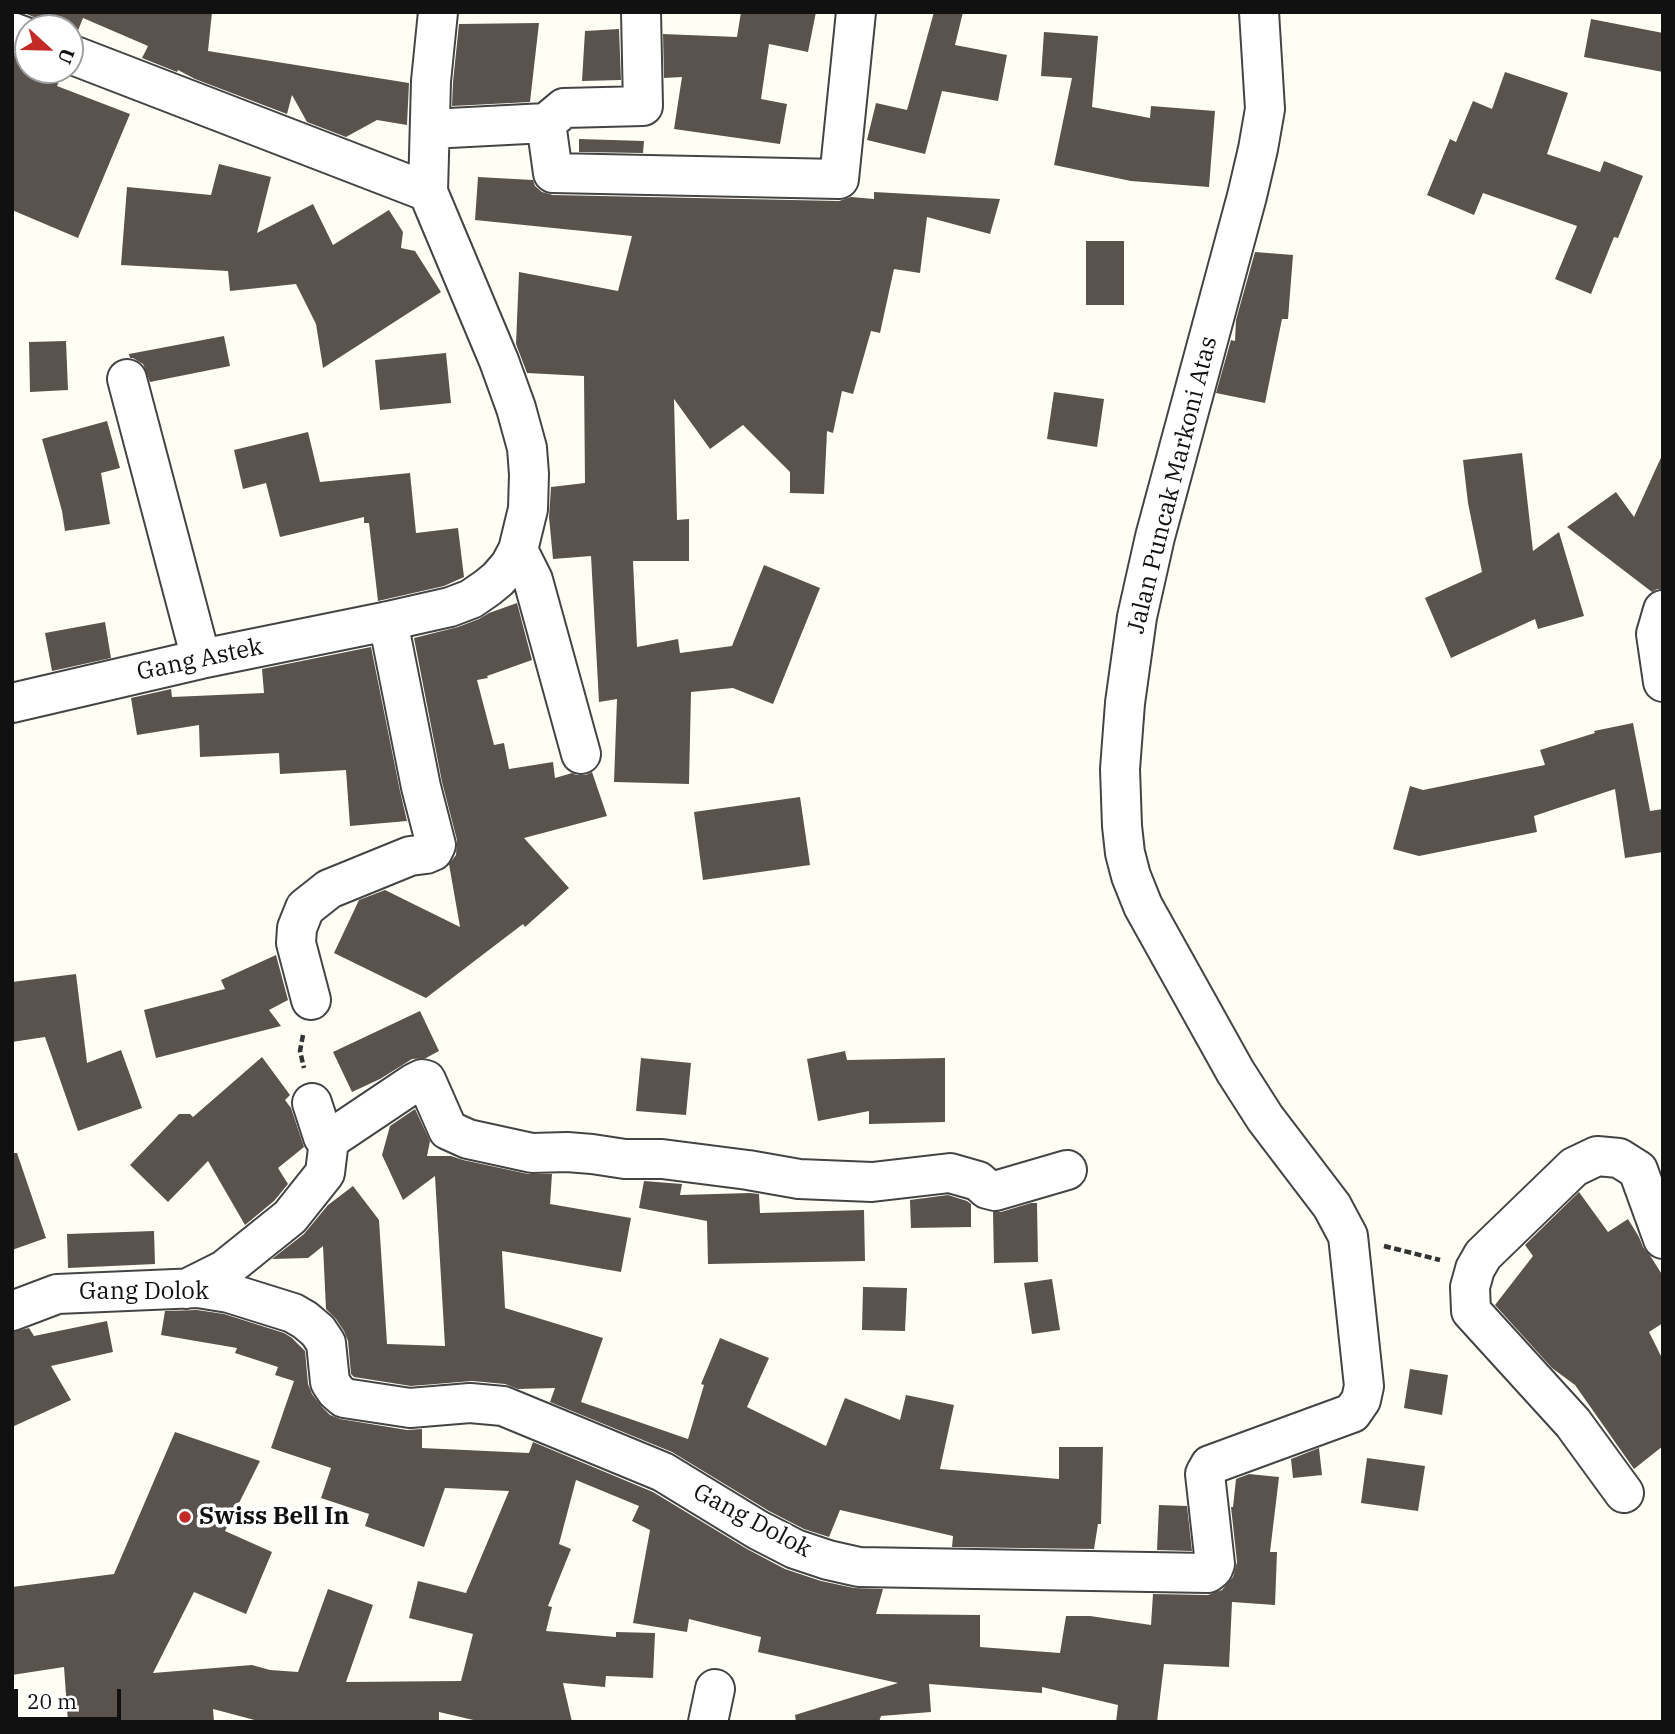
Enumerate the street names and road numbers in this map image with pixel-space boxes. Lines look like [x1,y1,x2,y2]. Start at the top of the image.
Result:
street label: Jalan Puncak Markoni Atas [1122,334,1224,636]
street label: Gang Astek [134,633,266,687]
street label: Gang Dolok [79,1278,209,1306]
street label: Gang Dolok [688,1478,816,1564]

